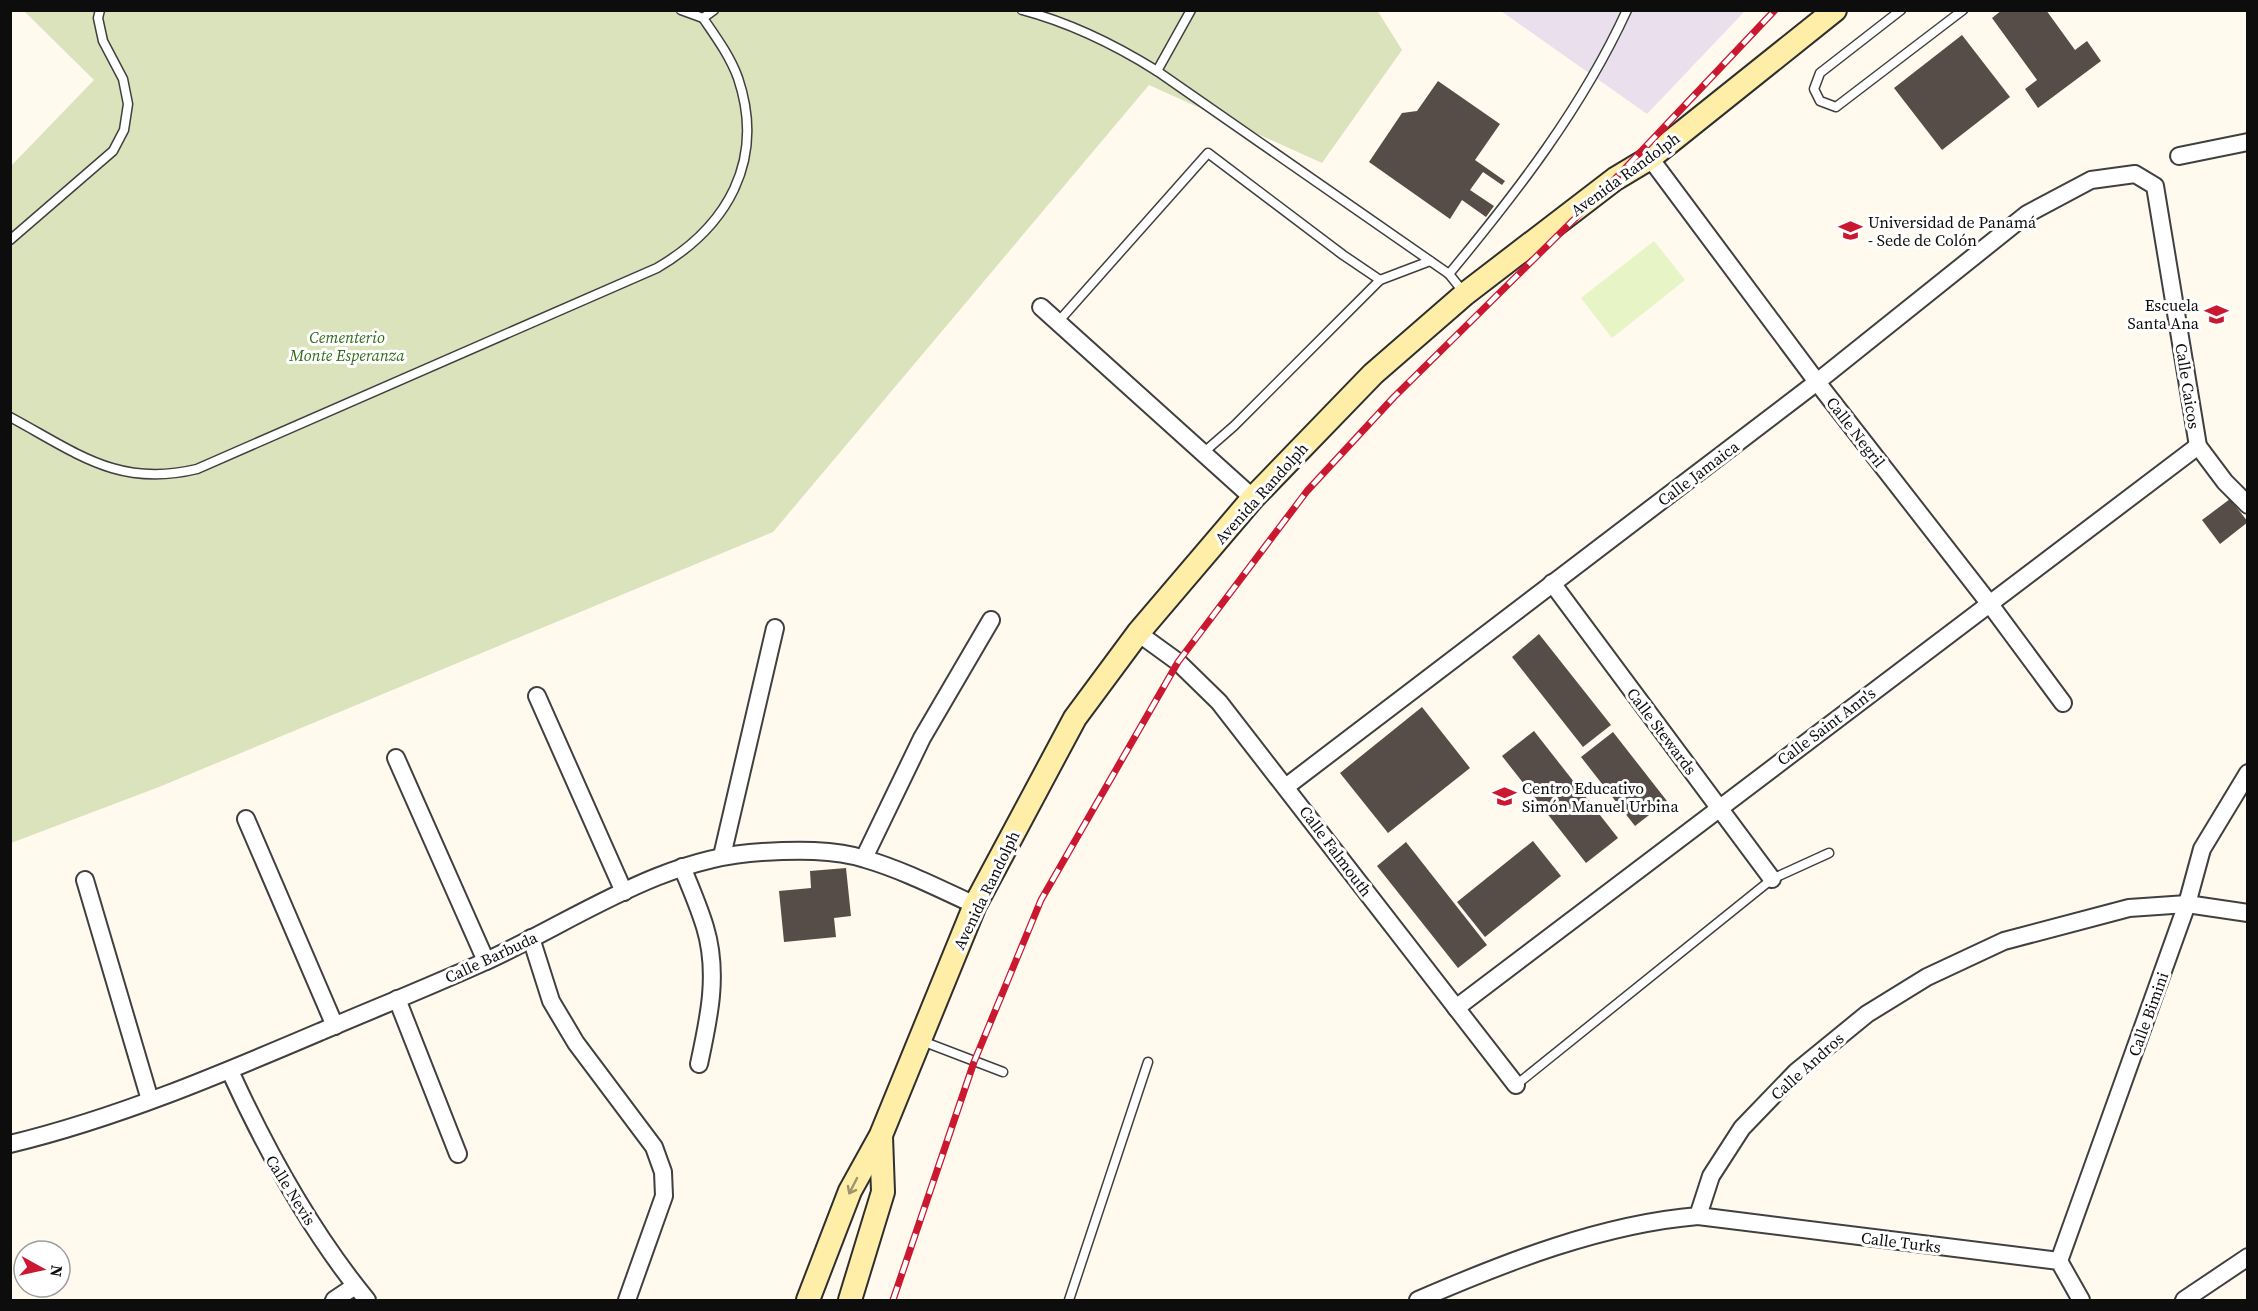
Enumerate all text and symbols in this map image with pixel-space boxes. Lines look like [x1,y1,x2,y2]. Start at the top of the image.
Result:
street label: Avenida Randolph [1566,127,1684,221]
place label: Universidad de Panamá - Sede de Colón [1868,211,2037,251]
school or university icon: Universidad de Panamá - Sede de Colón [1837,218,1863,244]
place label: Escuela Santa Ana [2128,294,2200,334]
school or university icon: Escuela Santa Ana [2204,301,2230,327]
park label: Cementerio Monte Esperanza [288,326,405,366]
street label: Calle Caicos [2170,342,2206,430]
street label: Calle Negril [1821,392,1891,472]
street label: Calle Jamaica [1653,435,1744,511]
street label: Avenida Randolph [1209,437,1313,549]
street label: Calle Saint Ann's [1772,682,1880,770]
street label: Calle Stewards [1622,683,1702,779]
place label: Centro Educativo Simón Manuel Urbina [1522,777,1679,817]
school or university icon: Centro Educativo Simón Manuel Urbina [1491,784,1517,810]
street label: Calle Falmouth [1295,801,1378,901]
street label: Avenida Randolph [948,826,1025,953]
street label: Calle Barbuda [441,926,542,988]
street label: Calle Bimini [2123,969,2173,1059]
street label: Calle Andros [1766,1027,1848,1105]
street label: Calle Nevis [261,1151,321,1229]
one-way arrow [847,1177,859,1194]
street label: Calle Turks [1860,1226,1942,1258]
north arrow [12,1239,72,1299]
text: N [45,1264,69,1279]

